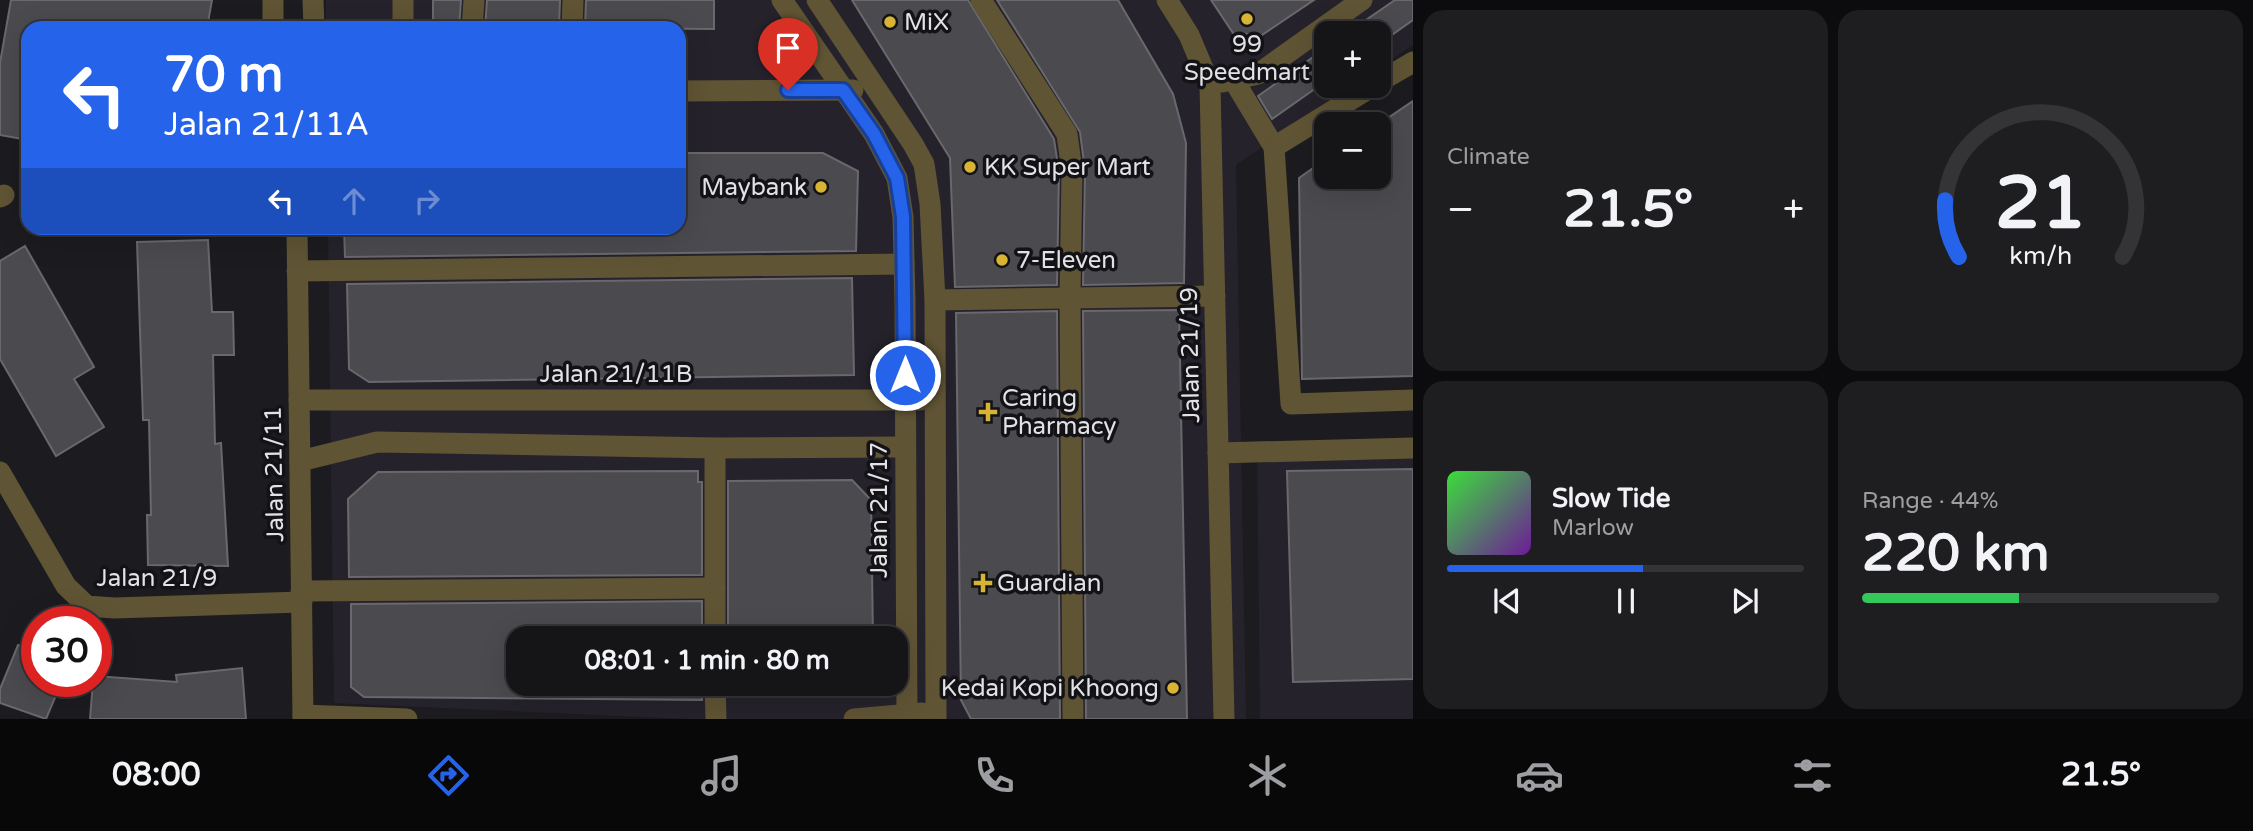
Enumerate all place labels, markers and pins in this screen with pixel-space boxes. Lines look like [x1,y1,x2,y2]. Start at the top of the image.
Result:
place label: MiX [904,8,949,37]
marker: 99 Speedmart [1239,11,1255,27]
marker: MiX [882,14,898,30]
pin [758,18,818,90]
place label: 99 Speedmart [1184,30,1310,87]
place label: KK Super Mart [984,153,1151,182]
marker: KK Super Mart [962,159,978,175]
place label: Maybank [701,173,807,202]
marker: Maybank [813,179,829,195]
place label: 7-Eleven [1016,246,1116,275]
marker: 7-Eleven [994,252,1010,268]
place label: Caring Pharmacy [1002,384,1117,441]
marker: Caring Pharmacy [980,404,996,420]
place label: Guardian [997,569,1101,598]
marker: Guardian [975,575,991,591]
place label: Kedai Kopi Khoong [941,674,1159,703]
marker: Kedai Kopi Khoong [1165,680,1181,696]

